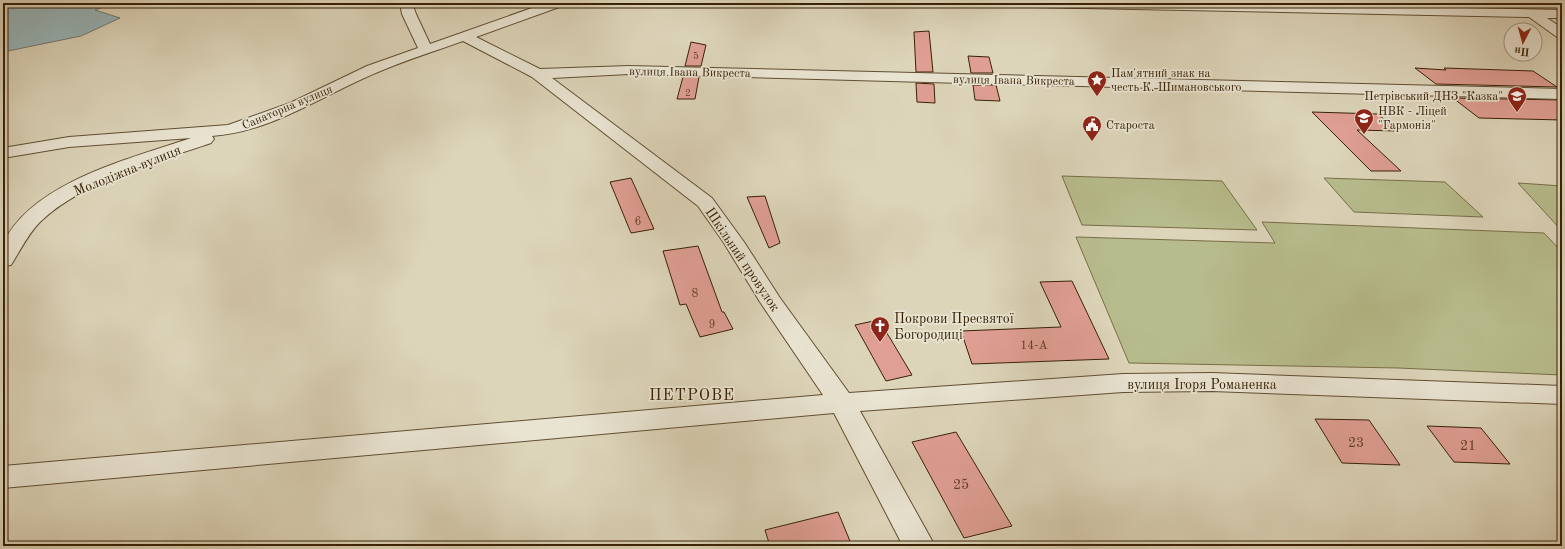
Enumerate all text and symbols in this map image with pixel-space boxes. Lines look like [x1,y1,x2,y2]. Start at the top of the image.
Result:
north arrow [1503,22,1543,62]
text: Пн [1514,44,1530,57]
house number: 5 [693,51,699,61]
street label: вулиця Івана Викреста [629,66,751,80]
place label: Пам'ятний знак на честь К. Шимановського [1111,68,1241,94]
place icon: Пам'ятний знак на честь К. Шимановського [1086,69,1108,97]
street label: вулиця Івана Викреста [953,74,1075,88]
street label: Санаторна вулиця [240,83,334,132]
school or university icon: Петрівський ДНЗ "Казка" [1506,85,1528,113]
house number: 2 [685,88,691,98]
place label: Петрівський ДНЗ "Казка" [1364,90,1503,103]
place label: НВК - Ліцей "Гармонія" [1378,105,1447,132]
school or university icon: НВК - Ліцей "Гармонія" [1353,107,1375,135]
public building icon: Староста [1081,114,1103,142]
place label: Староста [1106,120,1155,132]
street label: Молодіжна вулиця [72,143,183,199]
street label: Шкільний провулок [702,205,782,314]
house number: 6 [635,216,642,228]
house number: 8 [692,288,699,300]
place label: Покрови Пресвятої Богородиці [894,312,1014,342]
church icon: Покрови Пресвятої Богородиці [869,315,891,343]
house number: 9 [709,319,715,331]
house number: 14-А [1020,340,1048,352]
street label: вулиця Ігоря Романенка [1127,378,1277,392]
district label: ПЕТРОВЕ [649,388,735,404]
house number: 23 [1348,436,1364,450]
house number: 21 [1460,439,1476,453]
house number: 25 [953,478,969,492]

